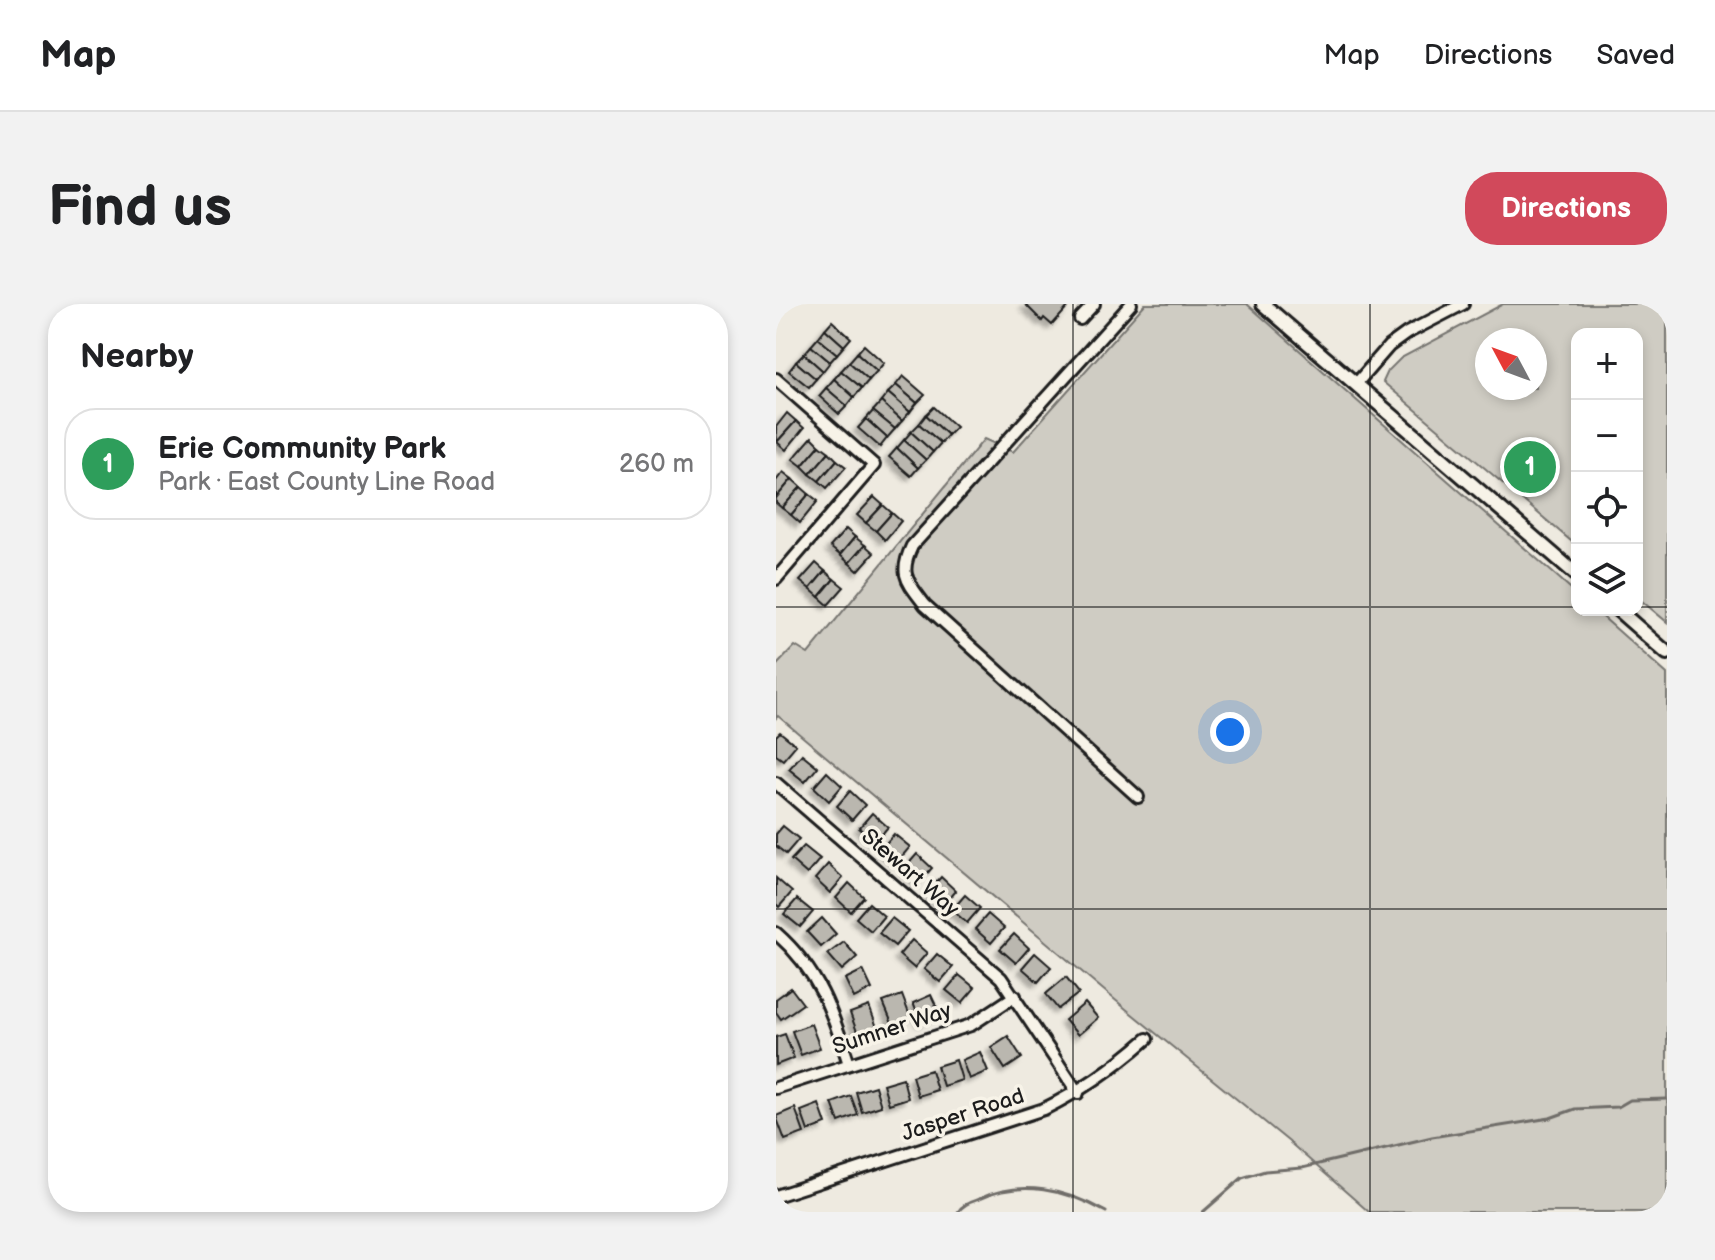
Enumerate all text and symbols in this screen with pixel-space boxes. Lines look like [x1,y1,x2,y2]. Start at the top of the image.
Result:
text: Map [40,33,116,78]
text: Map [1323,39,1380,72]
text: Directions [1424,39,1552,72]
text: Saved [1596,39,1675,72]
button: Directions [1465,172,1667,245]
text: Find us [48,175,232,242]
north arrow [1475,328,1547,400]
map controls [1571,328,1643,616]
button: + [1571,328,1643,400]
text: Nearby [80,336,194,377]
button: − [1571,400,1643,472]
text: Erie Community Park [158,431,446,467]
pin: 1 [1504,437,1556,497]
text: 1 [103,449,113,480]
text: 260 m [619,449,694,480]
text: Park · East County Line Road [158,467,495,498]
button: locate [1571,472,1643,544]
button: layers [1571,544,1643,616]
your location [1210,712,1250,752]
street label: Stewart Way [856,823,964,923]
street label: Sumner Way [829,997,955,1061]
street label: Jasper Road [898,1082,1028,1148]

